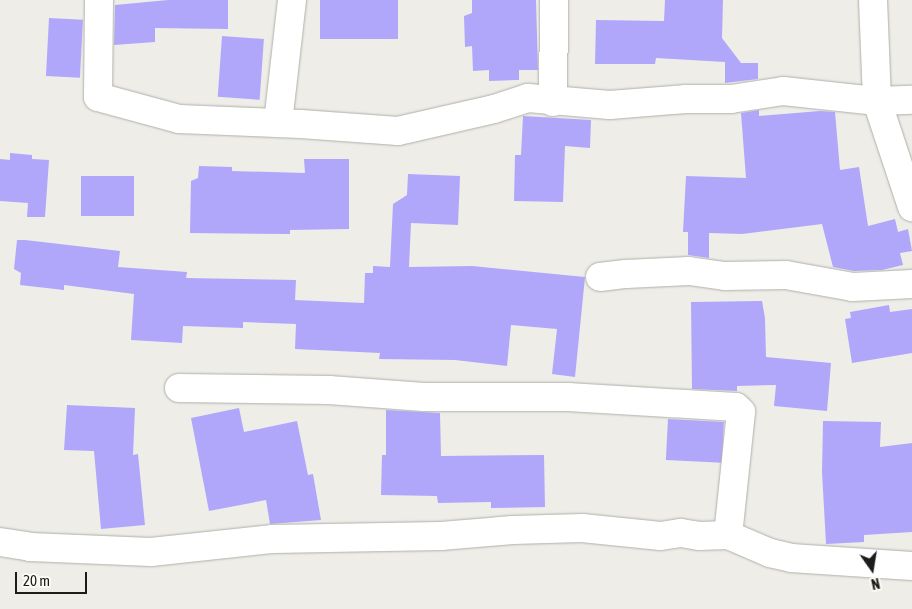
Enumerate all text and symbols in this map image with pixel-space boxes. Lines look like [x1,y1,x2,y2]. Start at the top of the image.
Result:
north arrow [847,544,897,594]
scale bar [18,562,90,594]
text: 20 m [23,572,50,589]
text: N [870,575,881,592]

